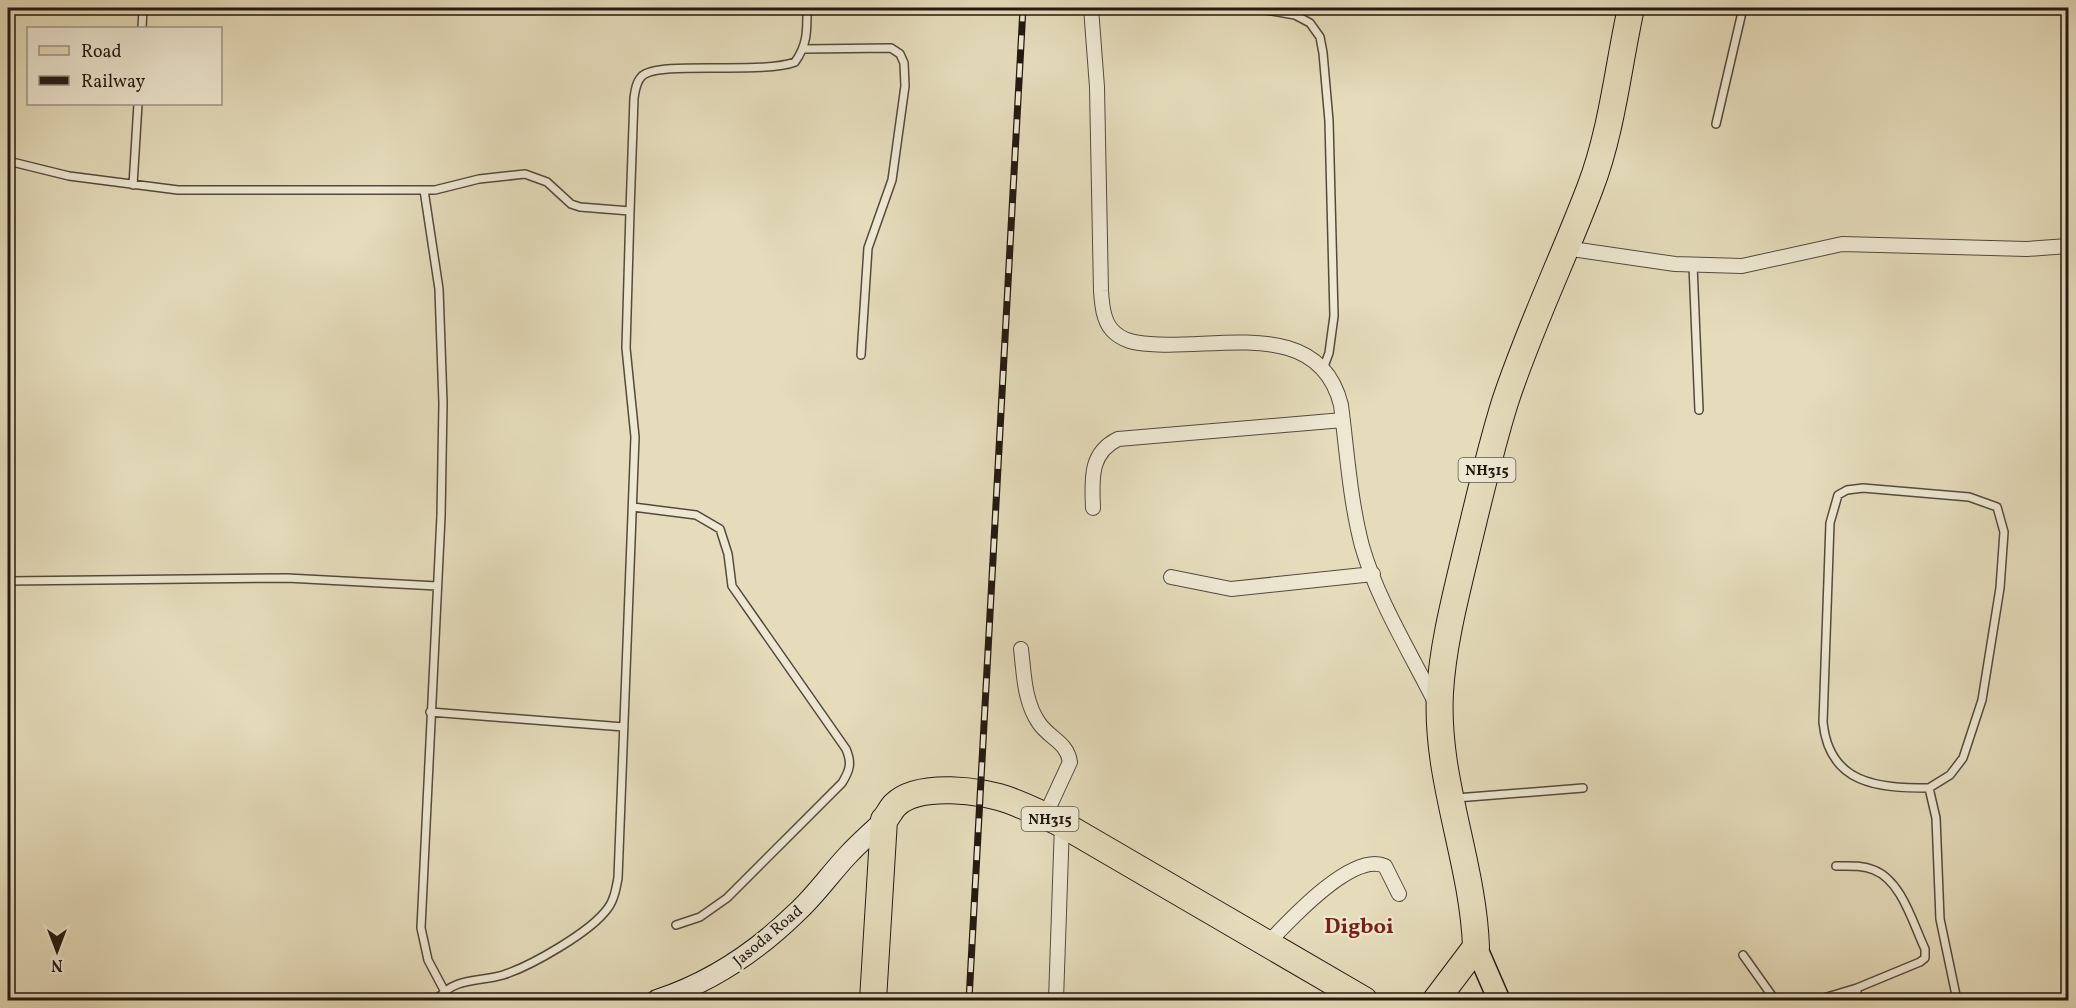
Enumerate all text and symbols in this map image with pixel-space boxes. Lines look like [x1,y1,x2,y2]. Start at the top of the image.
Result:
legend [27,27,222,105]
text: Road [81,40,122,65]
text: Railway [81,70,145,95]
road number: NH315 [1458,458,1516,482]
road number: NH315 [1022,807,1078,831]
street label: Jasoda Road [729,901,808,972]
district label: Digboi [1324,912,1394,943]
north arrow [27,921,87,981]
text: N [51,953,63,975]

